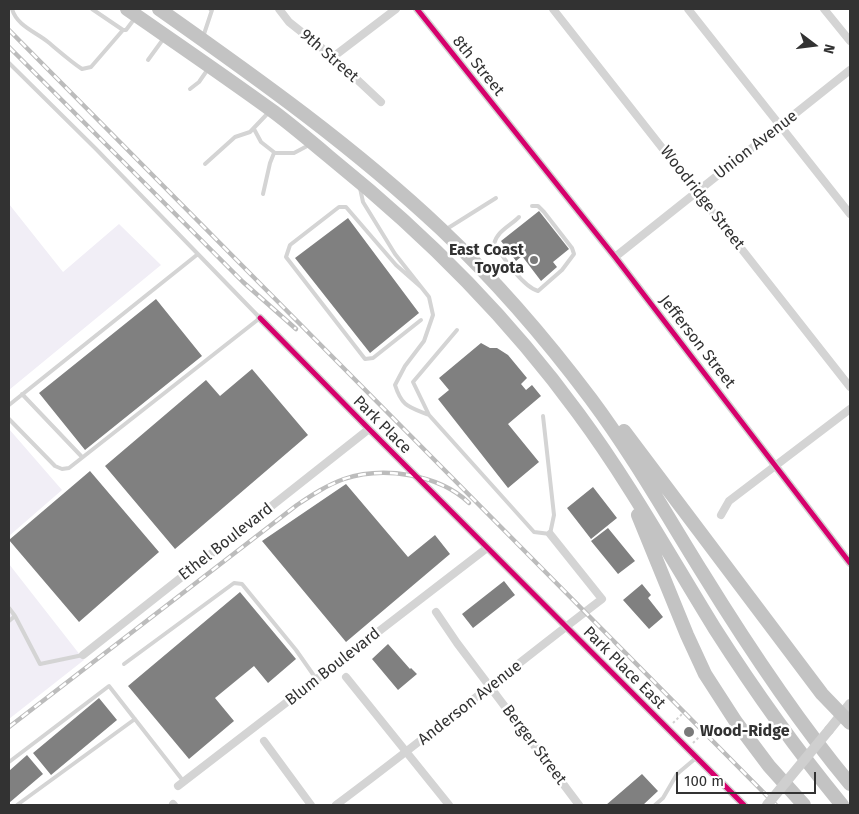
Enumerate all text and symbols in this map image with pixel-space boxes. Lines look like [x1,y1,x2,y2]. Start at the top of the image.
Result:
north arrow [789,20,839,70]
street label: 9th Street [296,25,362,87]
street label: 8th Street [448,32,508,100]
text: N [820,42,838,56]
street label: Union Avenue [710,106,802,184]
street label: Woodridge Street [656,142,748,254]
place label: East Coast Toyota [449,241,524,279]
marker: East Coast Toyota [528,254,540,266]
street label: Jefferson Street [655,292,739,392]
street label: Park Place [349,392,415,458]
street label: Ethel Boulevard [175,499,277,585]
street label: Park Place East [579,623,669,713]
street label: Blum Boulevard [282,624,384,710]
street label: Anderson Avenue [414,657,526,749]
street label: Berger Street [498,701,570,789]
place label: Wood-Ridge [700,722,789,742]
marker: Wood-Ridge [682,725,696,739]
scale bar [679,762,819,794]
text: 100 m [684,772,724,790]

